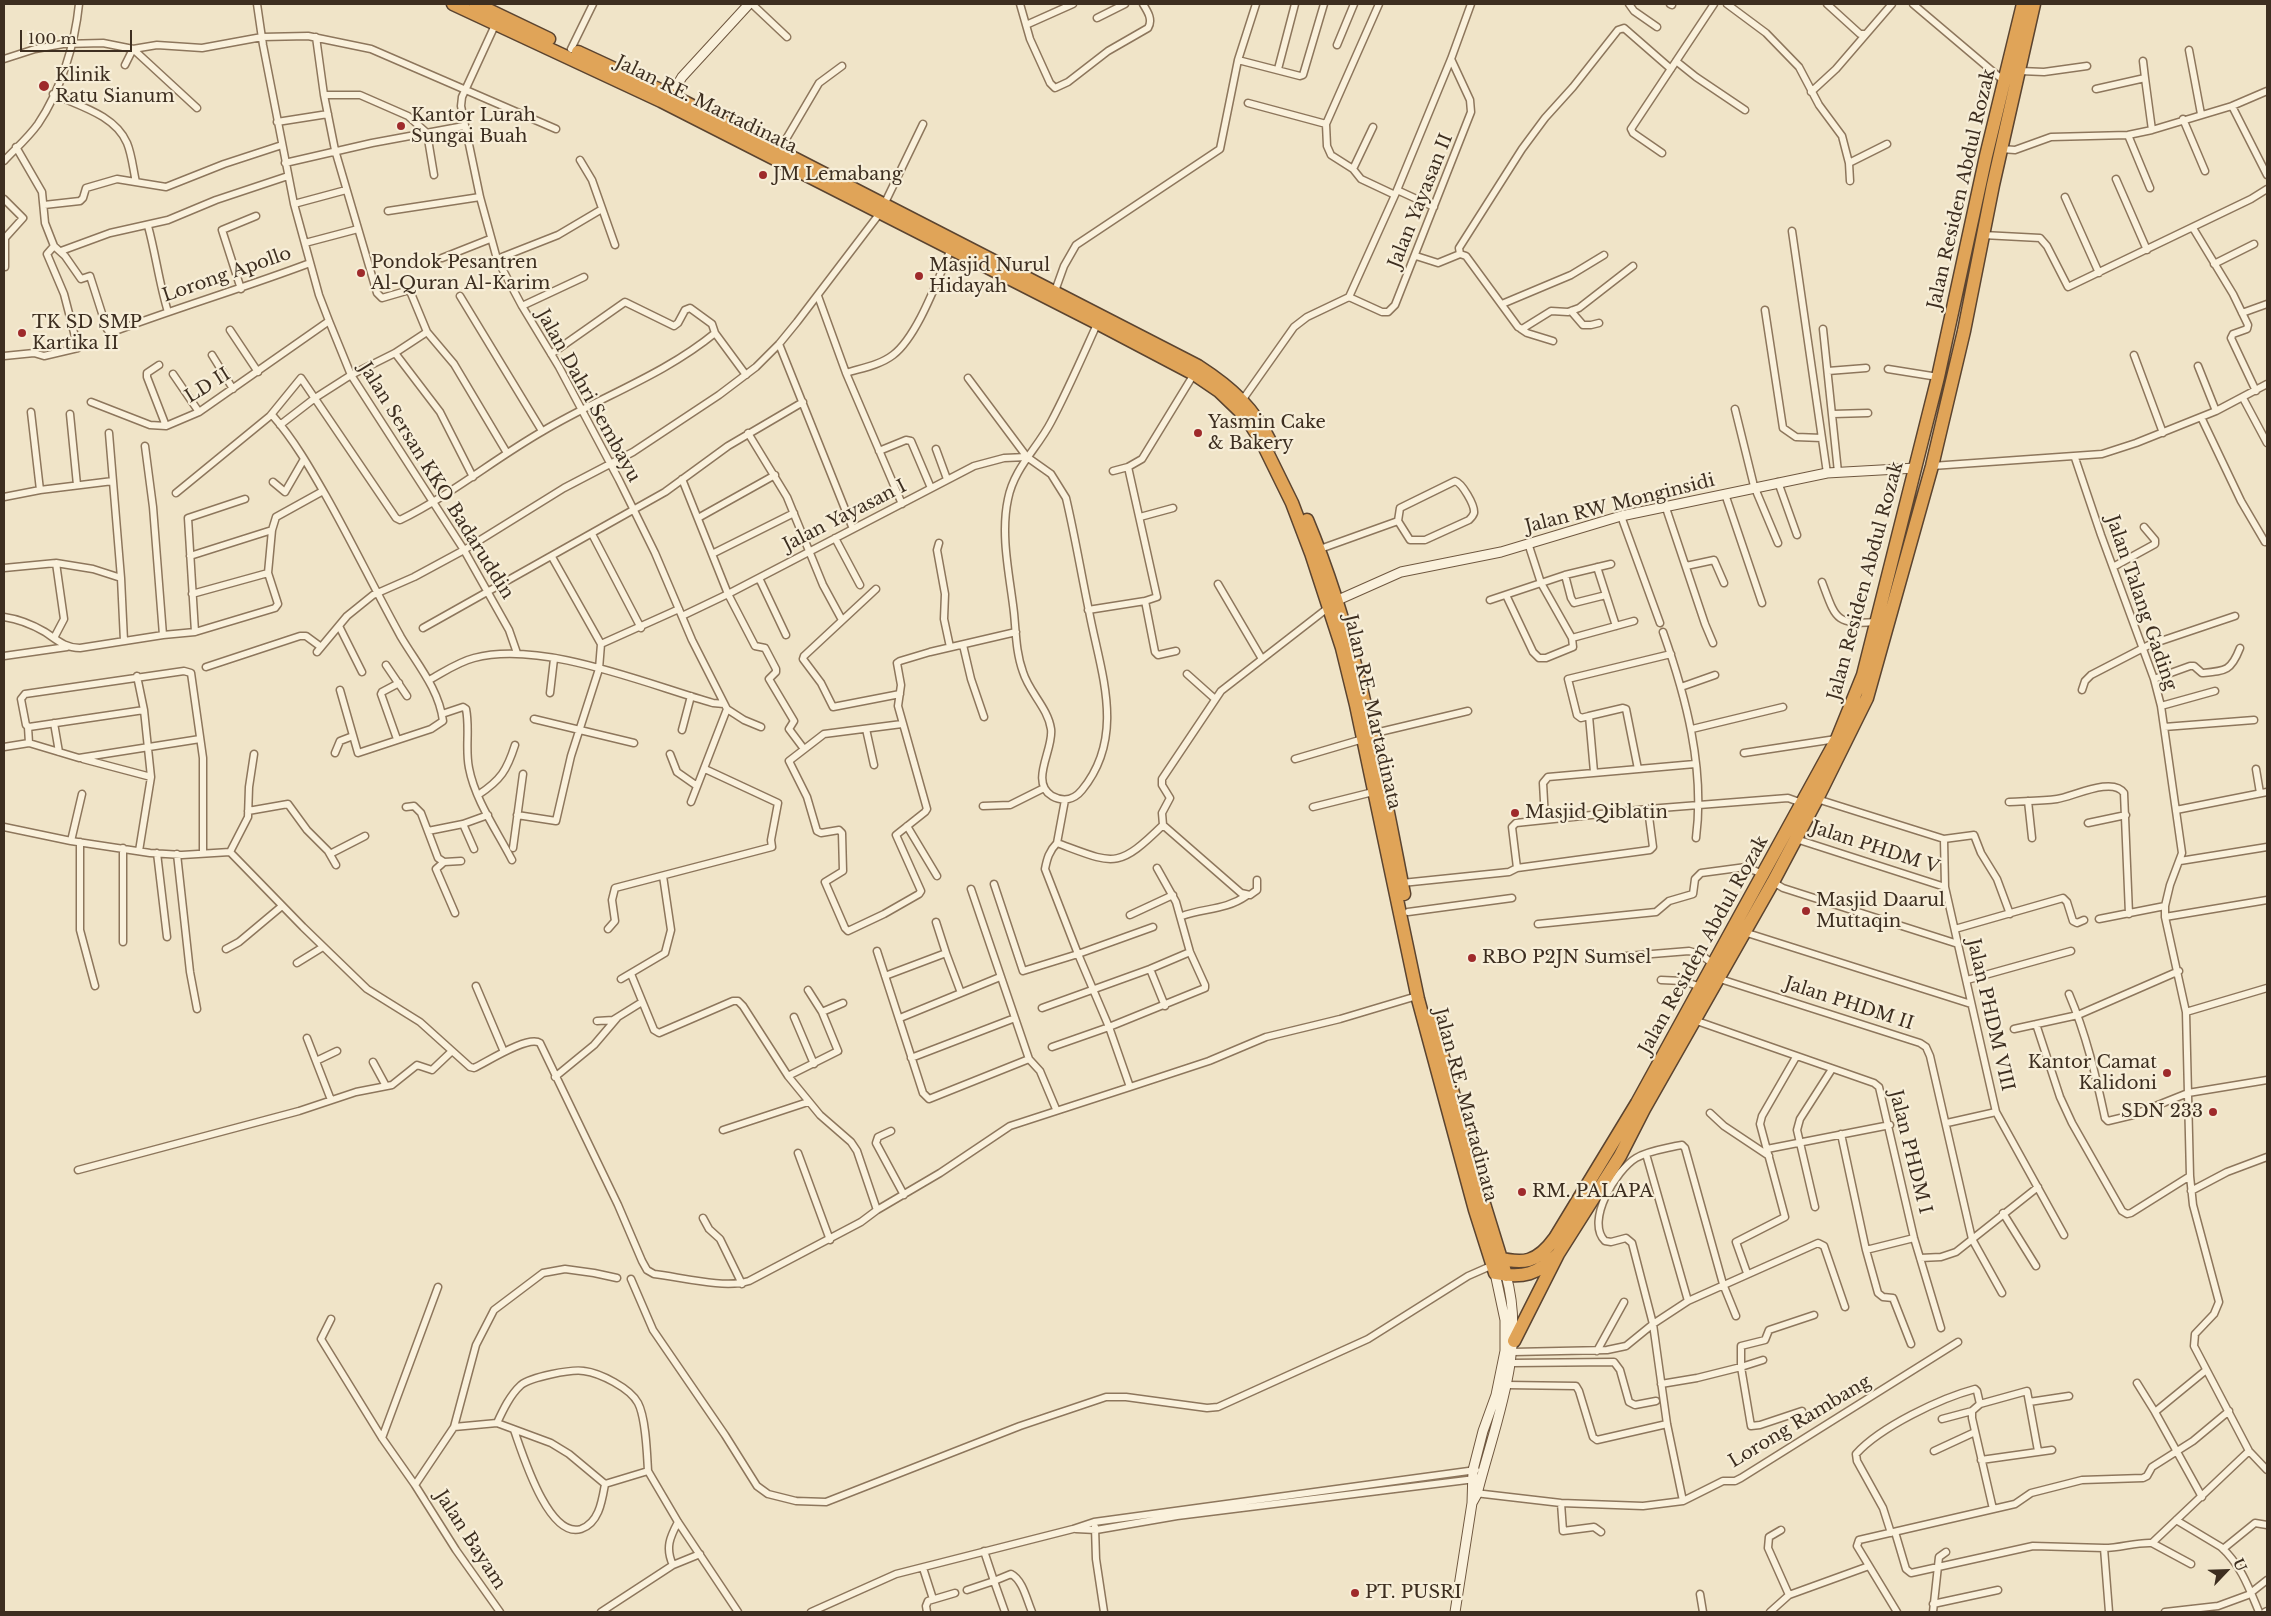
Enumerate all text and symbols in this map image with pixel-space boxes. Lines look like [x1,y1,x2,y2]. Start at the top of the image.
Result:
scale bar [22,20,135,52]
text: 100 m [28,29,77,48]
street label: Jalan RE. Martadinata [612,52,800,158]
place label: Klinik Ratu Sianum [55,65,175,108]
street label: Jalan Residen Abdul Rozak [1924,67,2000,311]
marker: Klinik Ratu Sianum [37,79,51,93]
place label: Kantor Lurah Sungai Buah [411,105,536,148]
marker: Kantor Lurah Sungai Buah [395,120,407,132]
street label: Jalan Yayasan II [1384,131,1458,271]
place label: JM Lemabang [773,164,902,186]
marker: JM Lemabang [757,169,769,181]
street label: Lorong Apollo [160,243,294,307]
place label: Pondok Pesantren Al-Quran Al-Karim [371,252,550,294]
place label: Masjid Nurul Hidayah [929,255,1050,298]
marker: Pondok Pesantren Al-Quran Al-Karim [355,267,367,279]
marker: Masjid Nurul Hidayah [913,270,925,282]
street label: Jalan Dahri Sembayu [532,306,644,486]
place label: TK SD SMP Kartika II [32,312,142,354]
marker: TK SD SMP Kartika II [16,327,28,339]
street label: Jalan Sersan KKO Badaruddin [354,359,518,603]
street label: LD II [181,364,235,408]
place label: Yasmin Cake & Bakery [1208,412,1326,454]
marker: Yasmin Cake & Bakery [1192,427,1204,439]
street label: Jalan Residen Abdul Rozak [1824,459,1908,703]
street label: Jalan RW Monginsidi [1523,470,1717,538]
street label: Jalan Yayasan I [780,476,910,556]
street label: Jalan Talang Gading [2101,513,2181,693]
street label: Jalan RE. Martadinata [1339,612,1405,812]
place label: Masjid Qiblatin [1525,802,1668,824]
marker: Masjid Qiblatin [1509,807,1521,819]
street label: Jalan PHDM V [1808,817,1942,879]
street label: Jalan Residen Abdul Rozak [1635,832,1773,1058]
place label: Masjid Daarul Muttaqin [1816,890,1945,932]
marker: Masjid Daarul Muttaqin [1800,905,1812,917]
street label: Jalan PHDM VIII [1962,937,2018,1093]
place label: RBO P2JN Sumsel [1482,947,1651,969]
marker: RBO P2JN Sumsel [1466,952,1478,964]
street label: Jalan PHDM II [1782,973,1916,1035]
street label: Jalan RE. Martadinata [1429,1006,1501,1204]
place label: Kantor Camat Kalidoni [2028,1052,2157,1094]
marker: Kantor Camat Kalidoni [2161,1067,2173,1079]
street label: Jalan PHDM I [1884,1088,1936,1216]
place label: SDN 233 [2121,1101,2203,1123]
marker: SDN 233 [2207,1106,2219,1118]
place label: RM. PALAPA [1532,1181,1653,1203]
marker: RM. PALAPA [1516,1186,1528,1198]
street label: Lorong Rambang [1725,1371,1875,1473]
street label: Jalan Bayam [430,1486,510,1594]
north arrow [2201,1546,2251,1596]
text: U [2229,1556,2250,1574]
place label: PT. PUSRI [1365,1582,1462,1604]
marker: PT. PUSRI [1349,1587,1361,1599]

